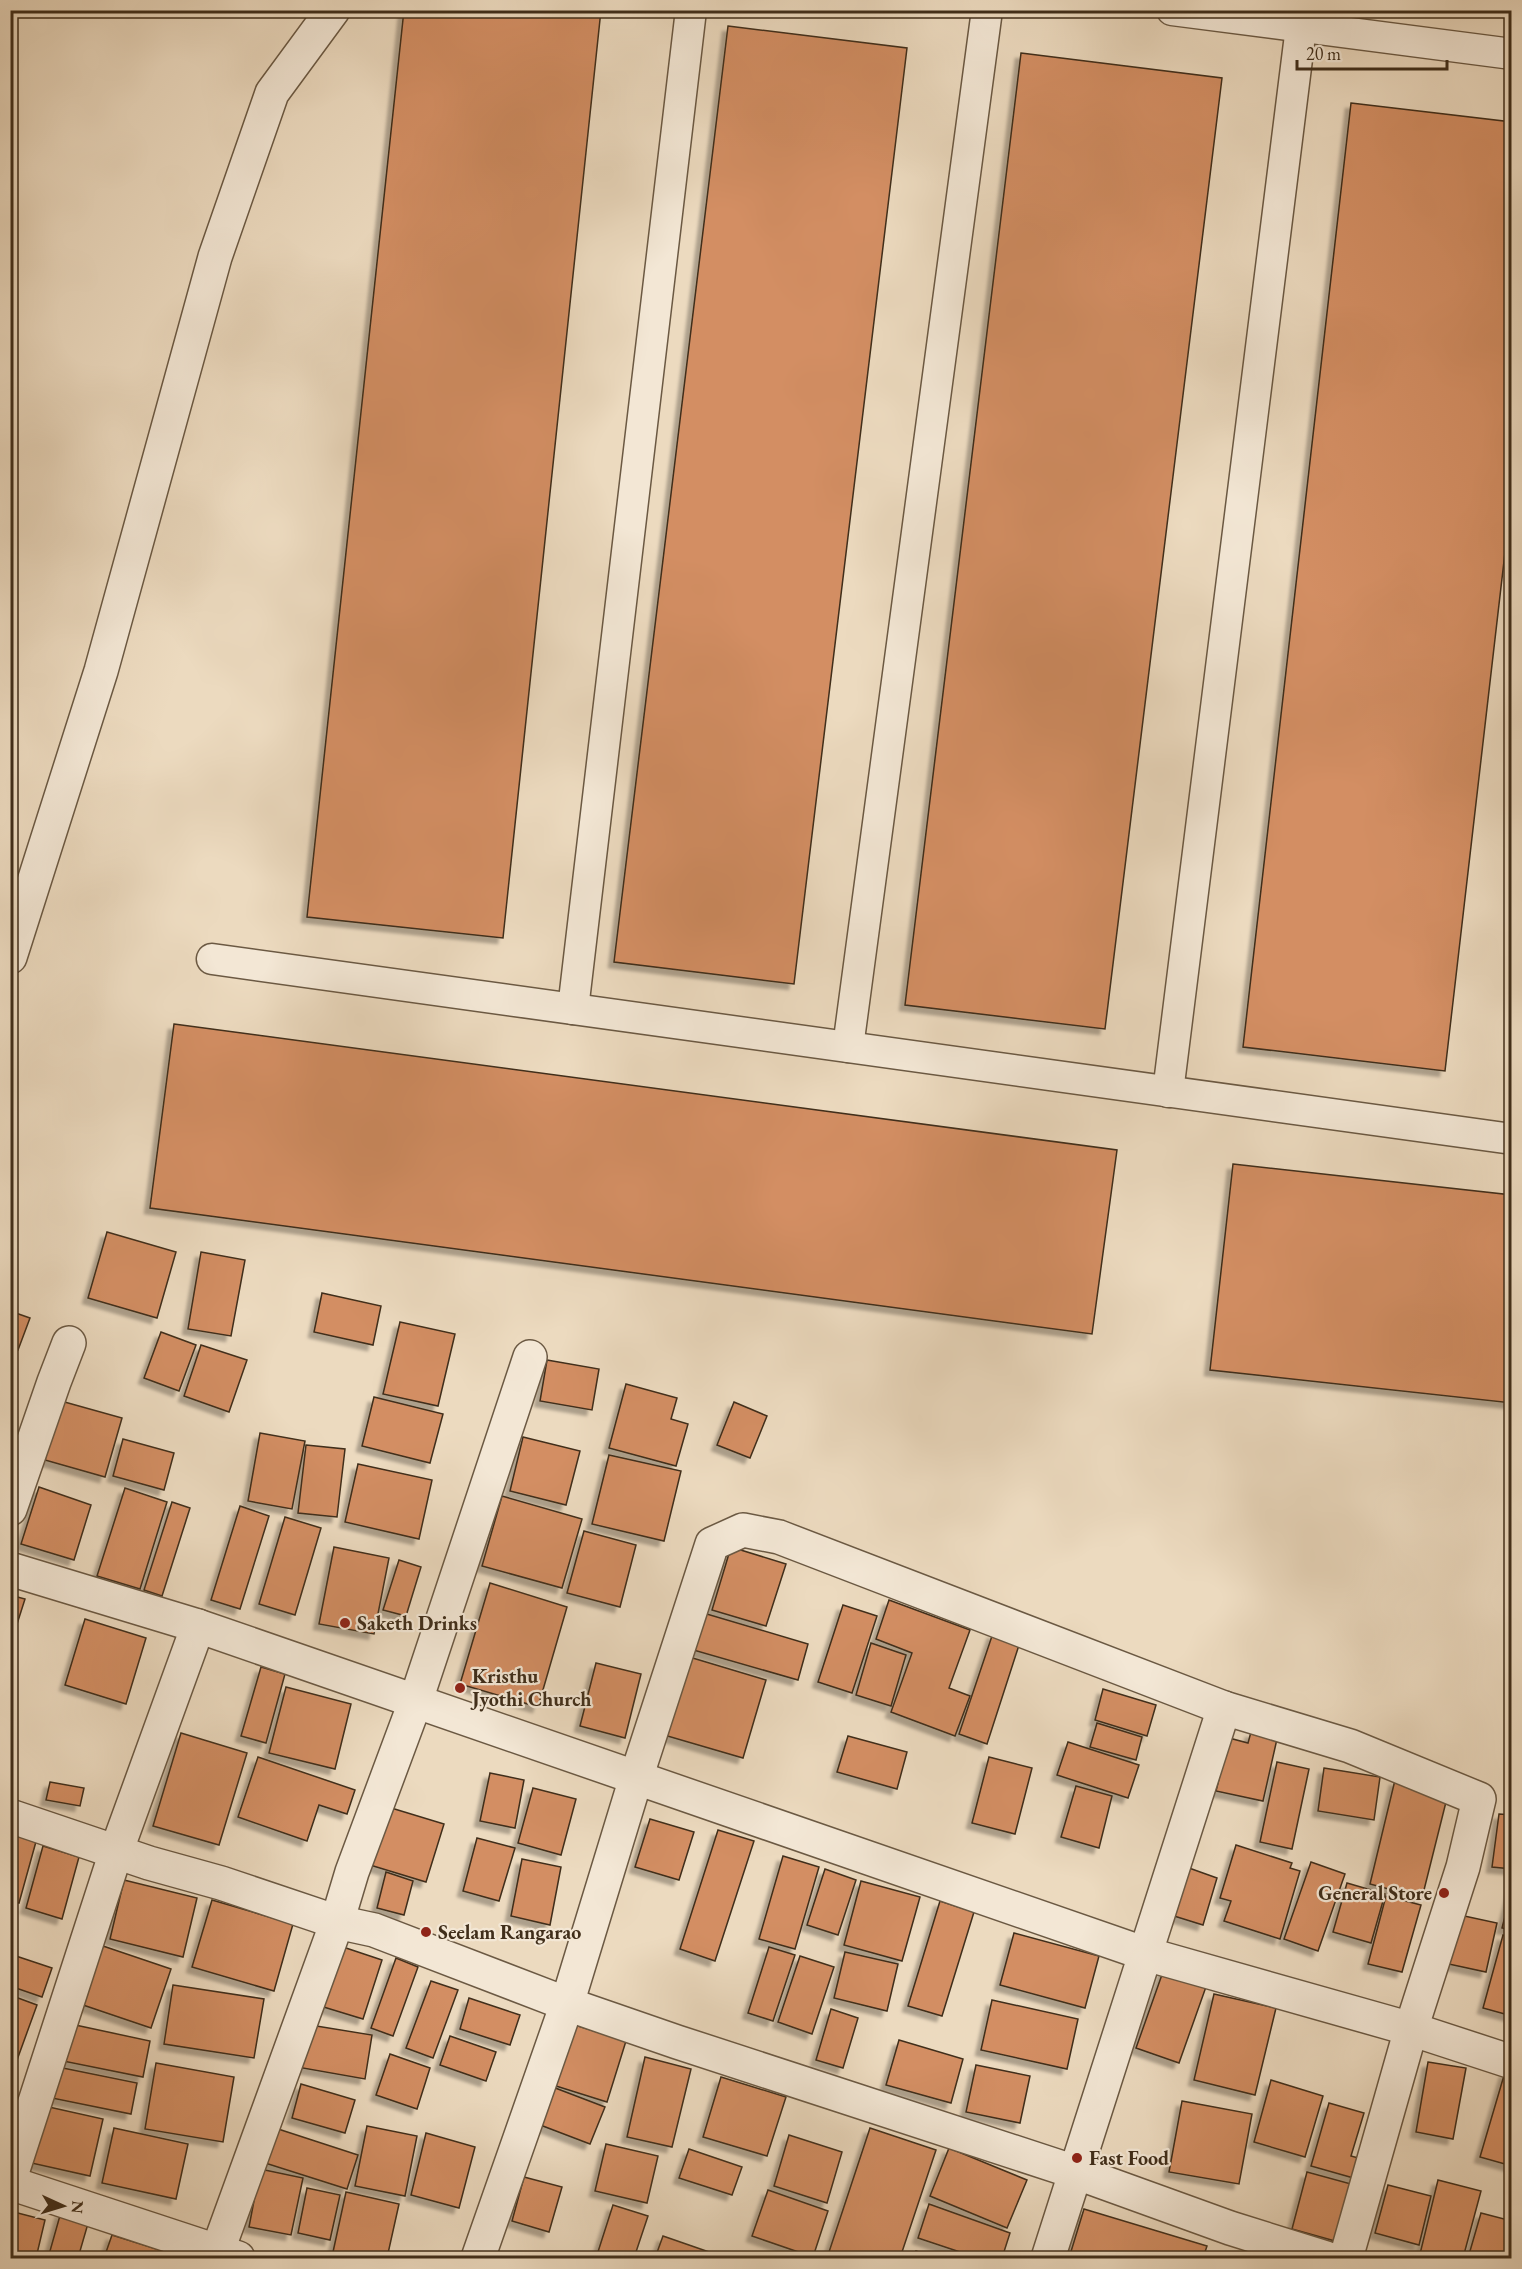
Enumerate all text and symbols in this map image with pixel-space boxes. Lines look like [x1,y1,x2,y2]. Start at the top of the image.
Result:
scale bar [1297,33,1447,71]
text: 20 m [1306,42,1341,65]
place label: Saketh Drinks [357,1610,477,1636]
marker: Saketh Drinks [338,1616,352,1630]
place label: Kristhu Jyothi Church [470,1663,592,1712]
marker: Kristhu Jyothi Church [453,1681,467,1695]
place label: General Store [1318,1880,1432,1906]
marker: General Store [1437,1886,1451,1900]
place label: Seelam Rangarao [438,1919,581,1945]
marker: Seelam Rangarao [419,1925,433,1939]
place label: Fast Food [1089,2145,1169,2171]
marker: Fast Food [1070,2151,1084,2165]
north arrow [33,2176,93,2236]
text: N [67,2200,88,2214]

